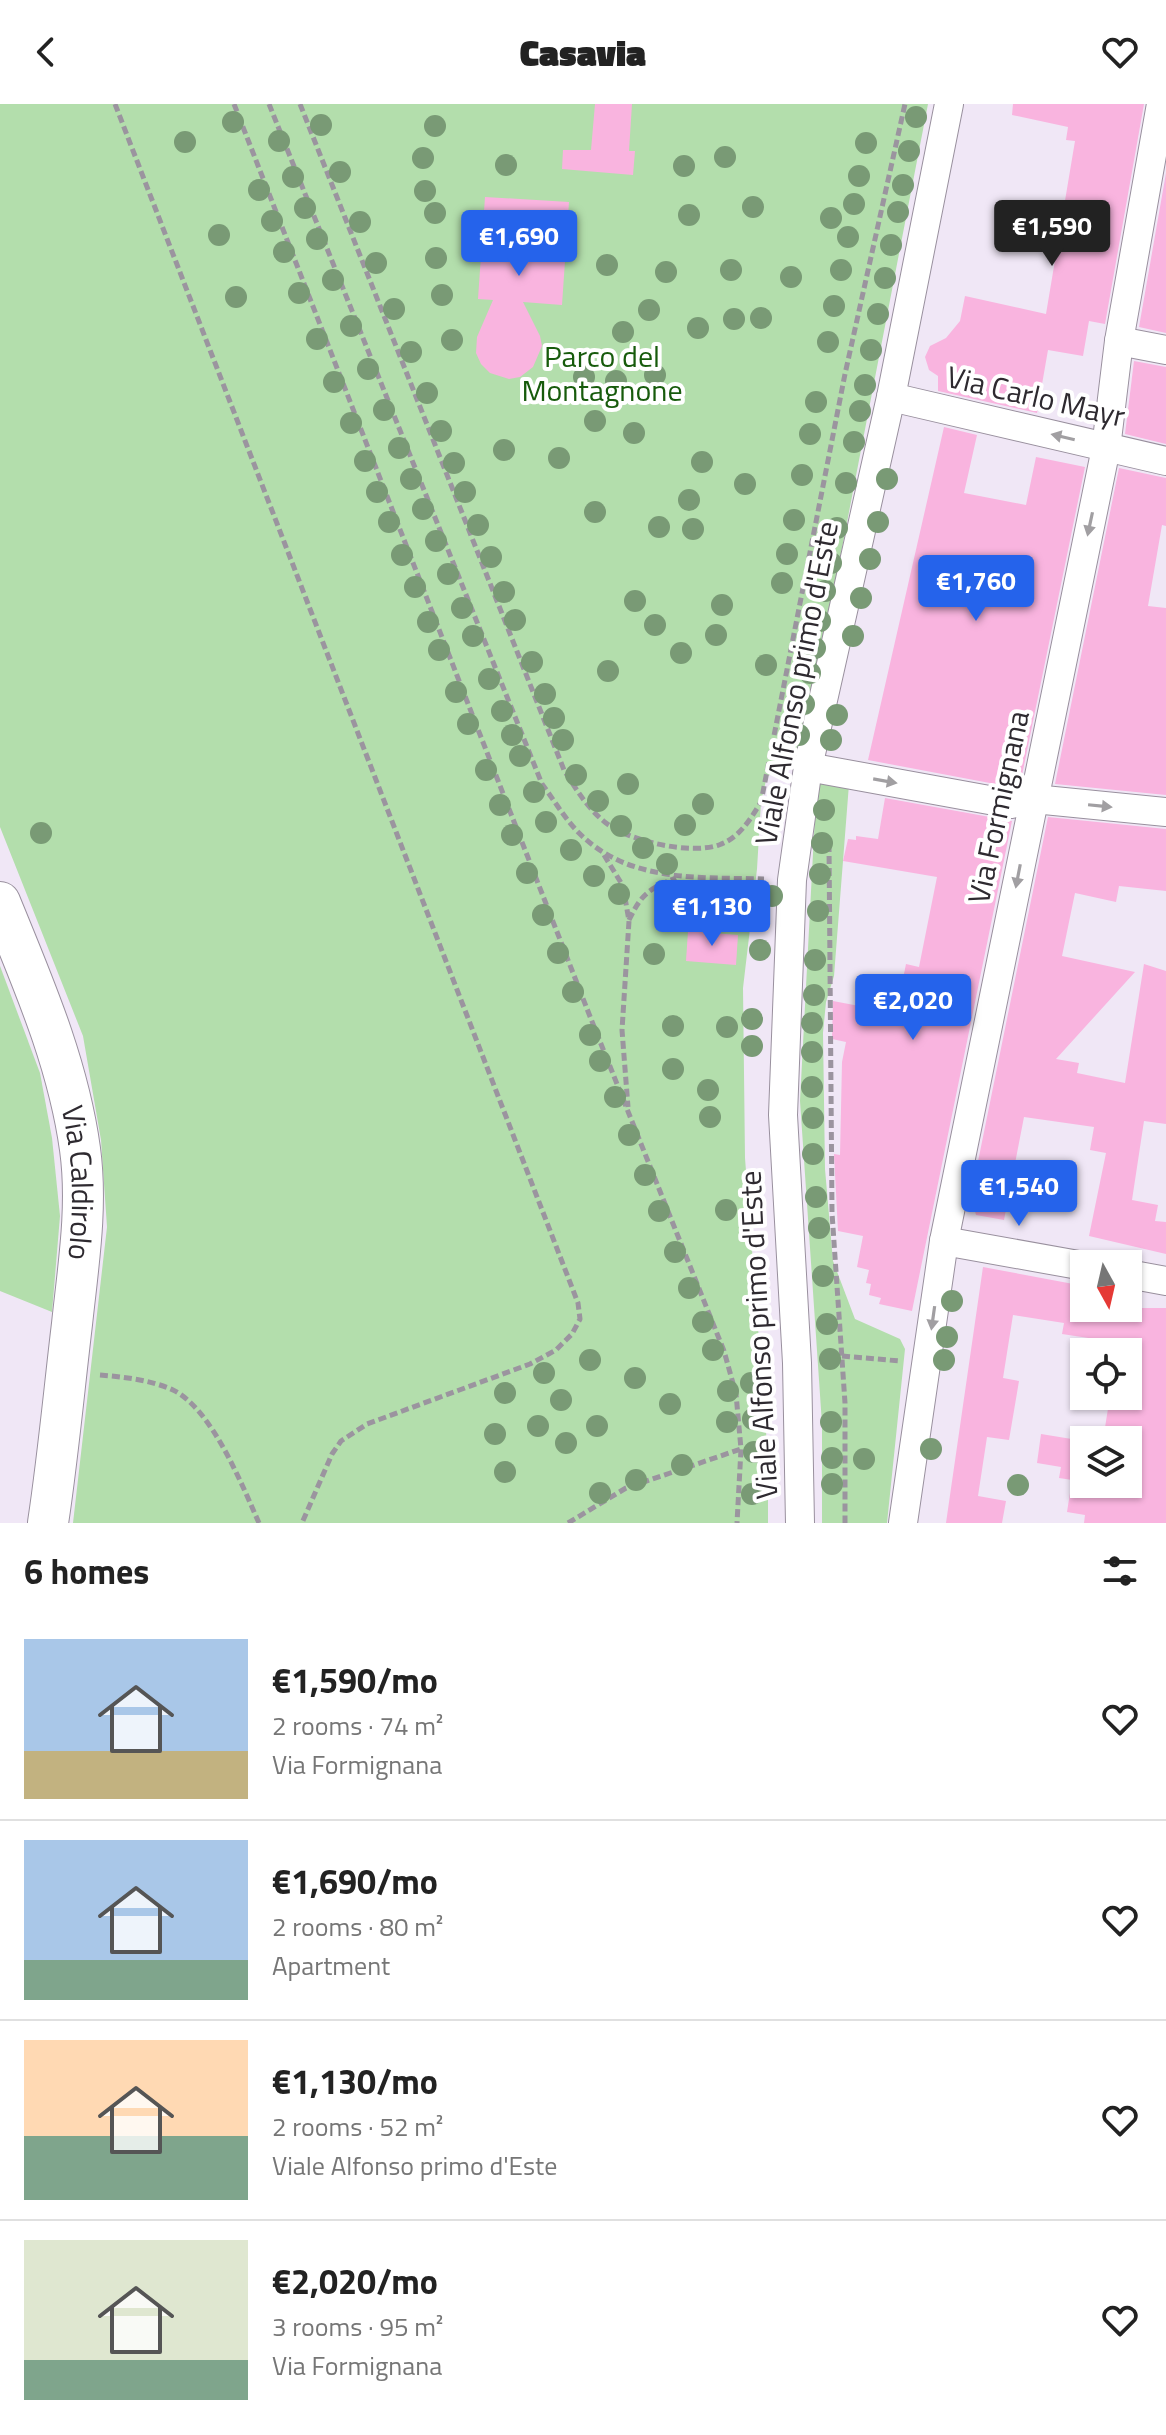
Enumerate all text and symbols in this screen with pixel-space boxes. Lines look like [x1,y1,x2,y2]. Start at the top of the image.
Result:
text: Casavia [520,25,646,80]
icon: back [24,30,68,74]
icon: heart [1098,30,1142,74]
pin: €1,590 [987,200,1117,268]
text: €1,590 [1012,206,1092,245]
pin: €1,690 [454,210,584,278]
text: €1,690 [479,216,559,255]
park label: Parco del Montagnone [521,333,683,413]
street label: Via Carlo Mayr [942,353,1130,439]
one-way arrow [1050,431,1075,443]
one-way arrow [1084,512,1096,537]
street label: Viale Alfonso primo d'Este [742,517,850,849]
pin: €1,760 [911,555,1041,623]
text: €1,760 [936,561,1016,600]
street label: Via Formignana [955,706,1041,908]
one-way arrow [873,775,898,787]
one-way arrow [1088,799,1113,812]
one-way arrow [1012,863,1024,888]
pin: €1,130 [647,880,777,948]
text: €1,130 [672,886,752,925]
pin: €2,020 [848,974,978,1042]
text: €2,020 [873,980,953,1019]
street label: Via Caldirolo [50,1101,106,1262]
pin: €1,540 [954,1160,1084,1228]
text: €1,540 [979,1166,1059,1205]
street label: Viale Alfonso primo d'Este [726,1169,790,1501]
north arrow [1070,1250,1142,1322]
map controls [1070,1250,1142,1498]
one-way arrow [926,1306,939,1331]
button: locate [1070,1338,1142,1410]
button: layers [1070,1426,1142,1498]
text: 6 homes [24,1545,149,1597]
icon: filters [1098,1549,1142,1593]
text: €1,590/mo [272,1654,438,1706]
icon: home [88,1671,184,1767]
icon: heart [1098,1697,1142,1741]
text: 2 rooms · 74 m² [272,1706,443,1745]
text: Via Formignana [272,1745,442,1784]
text: €1,690/mo [272,1855,438,1907]
icon: home [88,1872,184,1968]
icon: heart [1098,1898,1142,1942]
text: 2 rooms · 80 m² [272,1907,443,1946]
text: Apartment [272,1946,390,1985]
text: €1,130/mo [272,2055,438,2107]
icon: home [88,2072,184,2168]
icon: heart [1098,2098,1142,2142]
text: 2 rooms · 52 m² [272,2107,443,2146]
text: Viale Alfonso primo d'Este [272,2146,557,2185]
text: €2,020/mo [272,2255,438,2307]
icon: home [88,2272,184,2368]
icon: heart [1098,2298,1142,2342]
text: 3 rooms · 95 m² [272,2307,443,2346]
text: Via Formignana [272,2346,442,2385]

